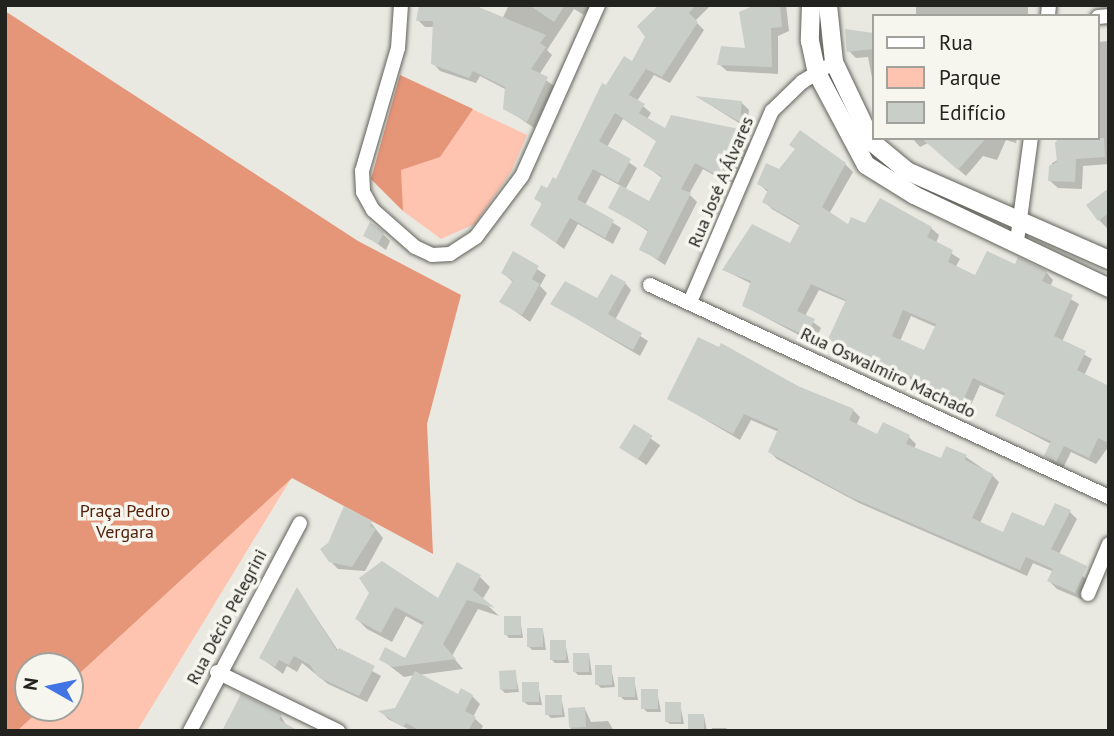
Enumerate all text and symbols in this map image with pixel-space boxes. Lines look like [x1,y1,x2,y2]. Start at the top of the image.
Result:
legend [872,14,1100,140]
text: Rua [939,29,973,56]
text: Parque [939,64,1001,91]
text: Edifício [939,99,1006,126]
street label: Rua José A Álvares [683,112,759,252]
street label: Rua Oswalmiro Machado [797,323,979,423]
park label: Praça Pedro Vergara [80,501,170,544]
street label: Rua Décio Pelegrini [182,546,272,688]
north arrow [14,652,84,722]
text: N [17,676,43,692]

